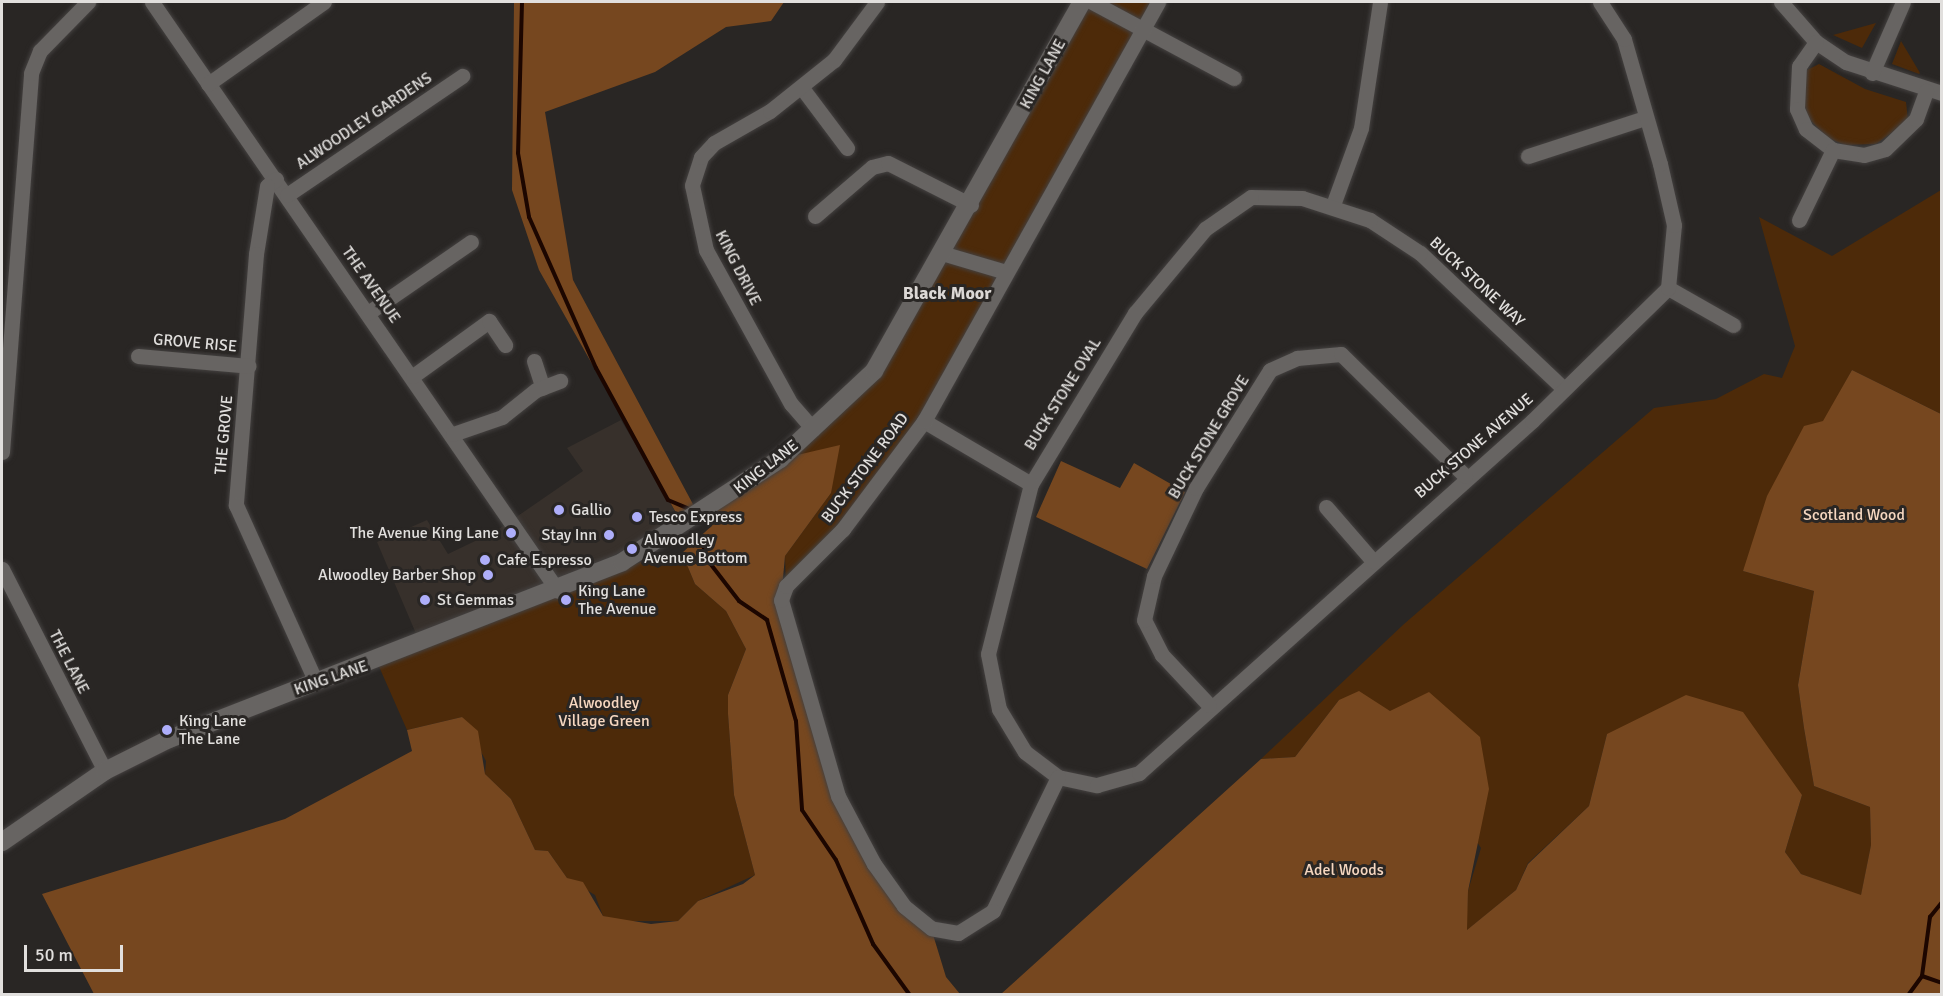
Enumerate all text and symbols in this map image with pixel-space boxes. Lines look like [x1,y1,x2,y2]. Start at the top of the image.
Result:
street label: KING LANE [1016,36,1070,112]
street label: ALWOODLEY GARDENS [292,68,436,174]
street label: KING DRIVE [711,227,765,309]
street label: BUCK STONE WAY [1425,233,1529,331]
street label: THE AVENUE [338,243,404,327]
district label: Black Moor [903,282,991,304]
street label: GROVE RISE [152,330,238,356]
street label: BUCK STONE OVAL [1021,334,1105,454]
street label: BUCK STONE GROVE [1164,372,1254,502]
street label: BUCK STONE AVENUE [1411,389,1537,503]
street label: THE GROVE [211,395,237,475]
street label: BUCK STONE ROAD [817,409,913,527]
street label: KING LANE [730,436,802,498]
place label: Gallio [571,500,611,520]
marker: Gallio [552,503,566,517]
park label: Scotland Wood [1803,505,1905,525]
place label: Tesco Express [649,507,742,527]
marker: Tesco Express [630,510,644,524]
place label: The Avenue King Lane [350,523,499,543]
place label: Stay Inn [541,525,597,545]
marker: The Avenue King Lane [504,526,518,540]
marker: Stay Inn [602,528,616,542]
place label: Alwoodley Avenue Bottom [644,530,748,568]
marker: Alwoodley Avenue Bottom [625,542,639,556]
place label: Cafe Espresso [497,550,592,570]
marker: Cafe Espresso [478,553,492,567]
place label: Alwoodley Barber Shop [318,565,476,585]
marker: Alwoodley Barber Shop [481,568,495,582]
place label: King Lane The Avenue [578,581,656,619]
place label: St Gemmas [437,590,514,610]
marker: St Gemmas [418,593,432,607]
marker: King Lane The Avenue [559,593,573,607]
street label: THE LANE [45,627,93,697]
street label: KING LANE [292,656,370,700]
park label: Alwoodley Village Green [558,693,650,731]
place label: King Lane The Lane [179,711,247,749]
marker: King Lane The Lane [160,723,174,737]
park label: Adel Woods [1304,860,1384,880]
scale bar [27,933,126,971]
text: 50 m [35,944,73,966]

